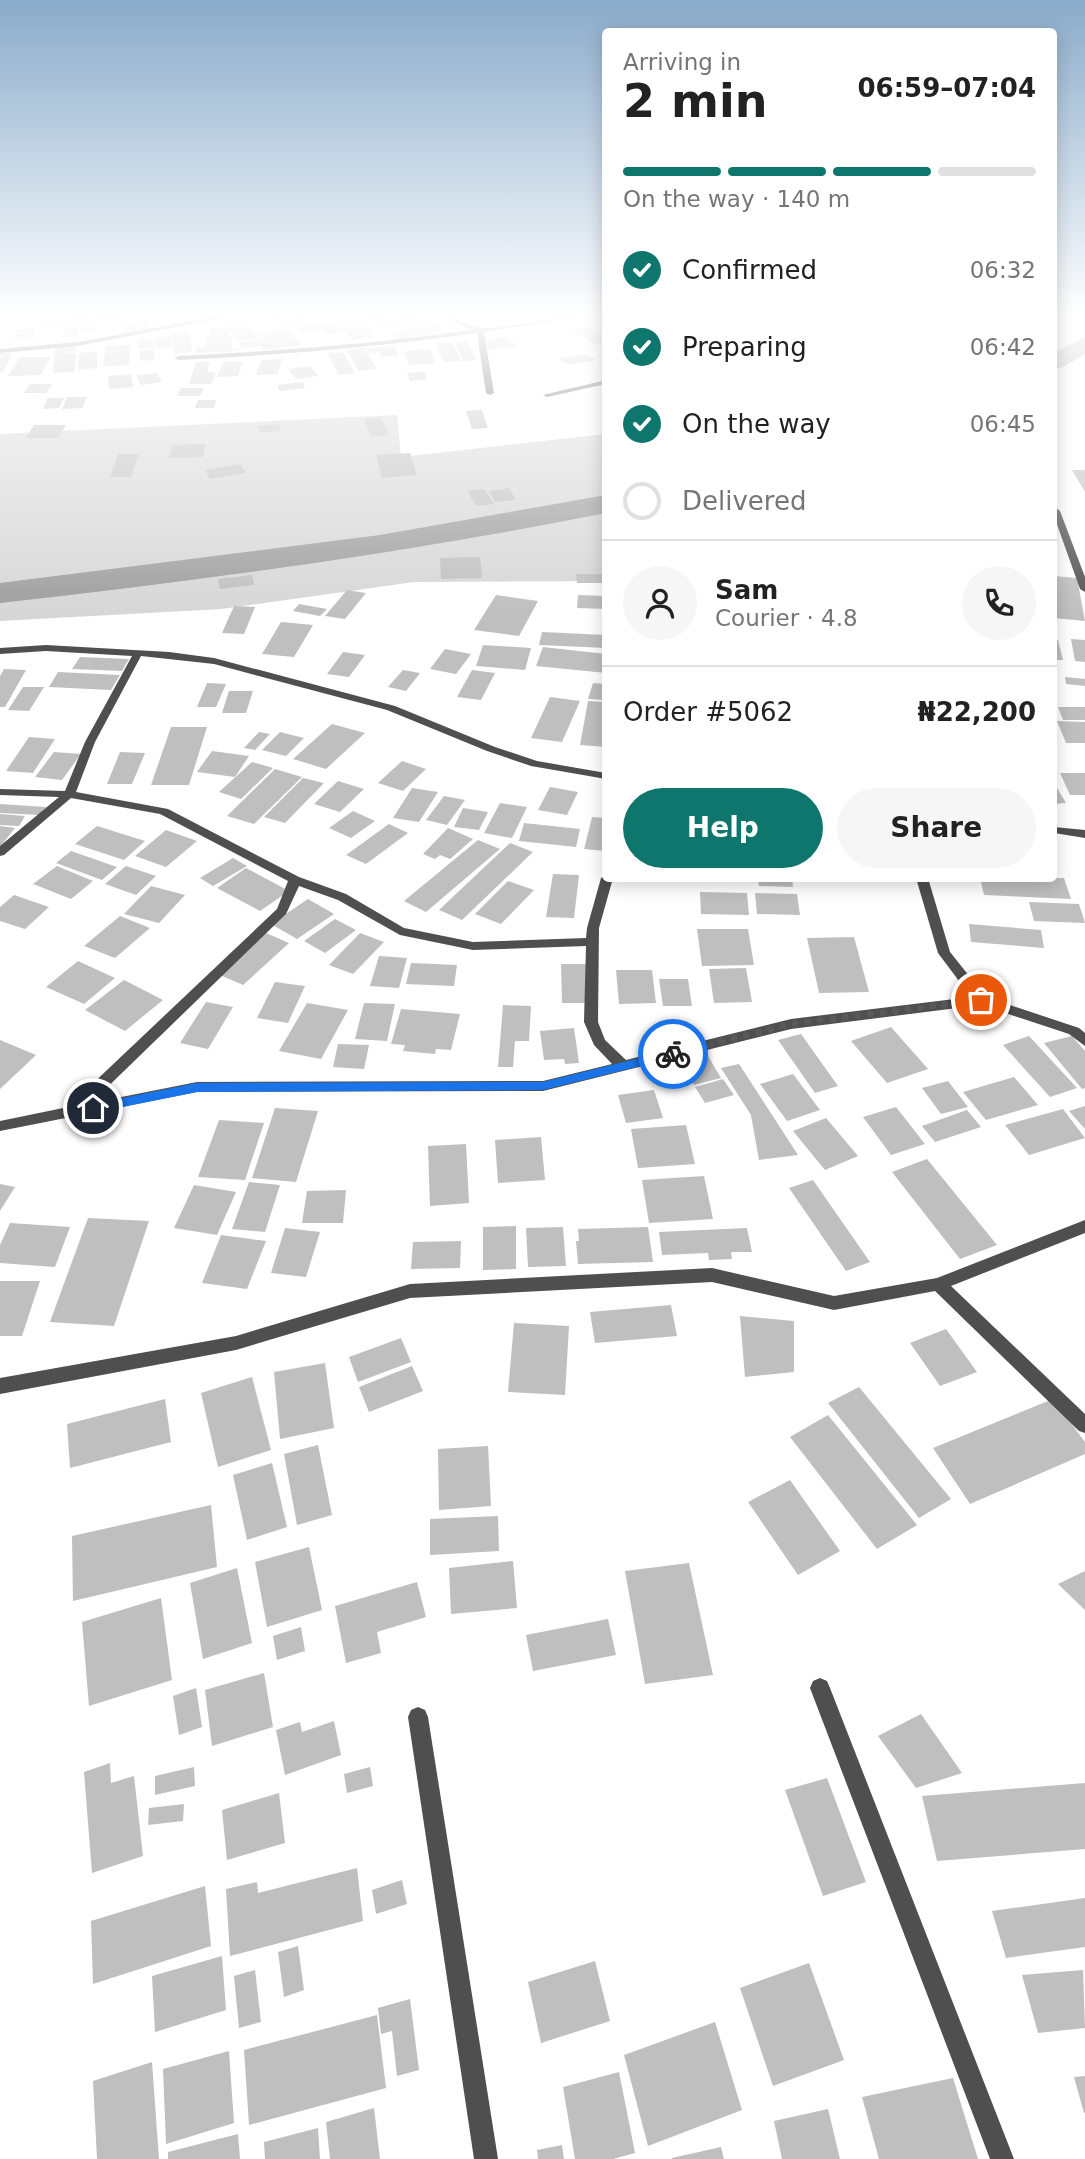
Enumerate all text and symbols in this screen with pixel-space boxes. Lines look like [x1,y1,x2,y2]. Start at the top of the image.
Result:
text: Arriving in [623,49,741,75]
text: 06:59–07:04 [857,73,1036,103]
text: 2 min [623,74,767,128]
text: On the way · 140 m [623,186,850,212]
icon: check [623,251,661,289]
text: Confirmed [682,255,817,285]
text: 06:32 [970,257,1036,283]
icon: check [623,328,661,366]
text: Preparing [682,332,807,362]
text: 06:42 [970,334,1036,360]
icon: check [623,405,661,443]
text: On the way [682,409,831,439]
text: 06:45 [970,411,1036,437]
text: Delivered [682,486,806,516]
button: person [623,566,697,640]
button: phone [962,566,1036,640]
text: Sam [715,575,778,605]
text: Courier · 4.8 [715,605,858,631]
text: Order #5062 [623,697,793,727]
text: ₦22,200 [918,697,1036,727]
button: Help [623,788,823,868]
button: Share [837,788,1036,868]
pin [951,970,1011,1030]
icon: bag [962,981,1000,1019]
courier [638,1019,708,1089]
icon: bike [654,1035,692,1073]
pin [63,1078,123,1138]
icon: home [74,1089,112,1127]

